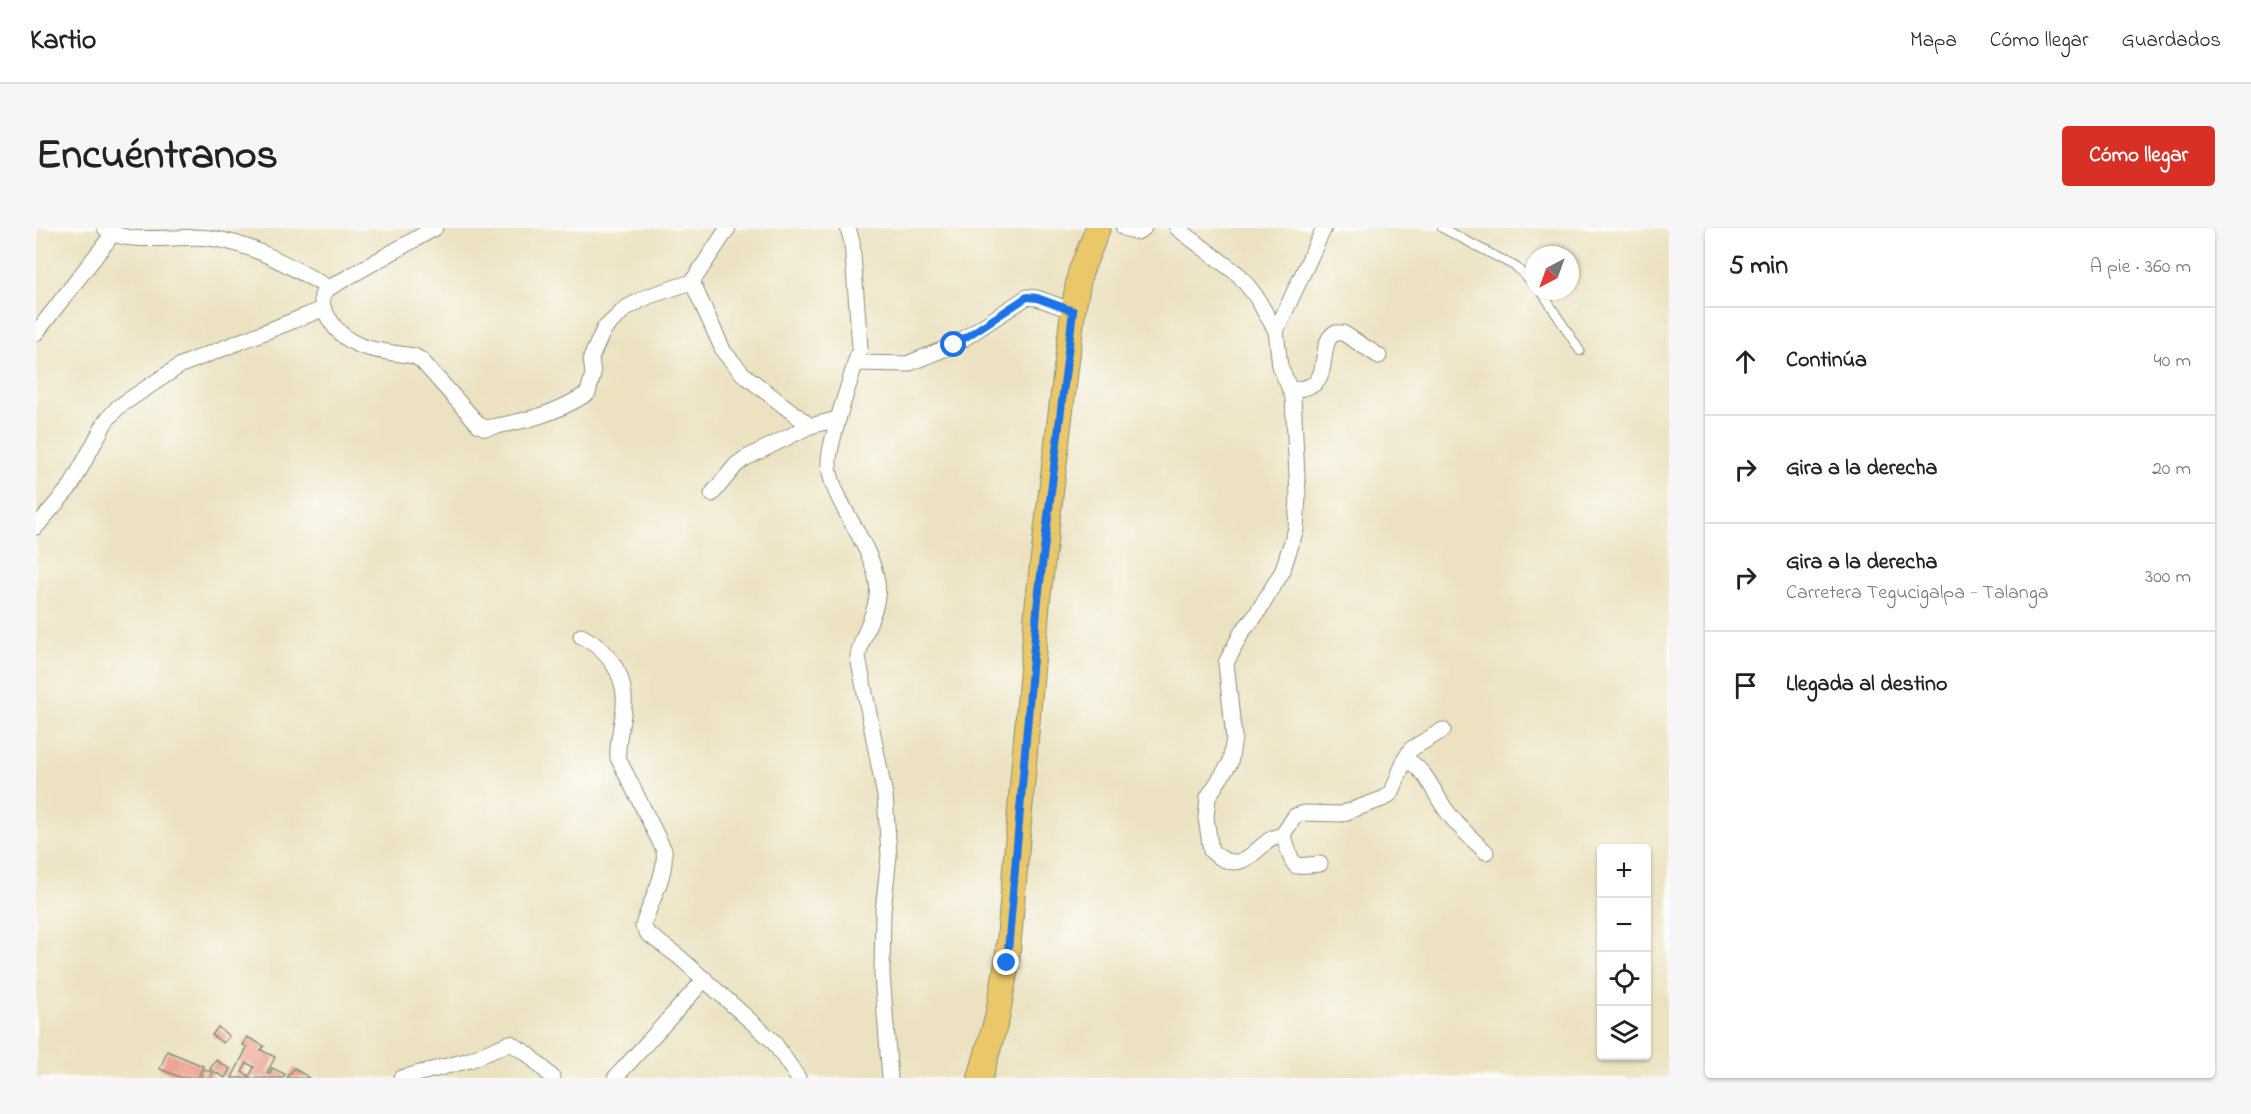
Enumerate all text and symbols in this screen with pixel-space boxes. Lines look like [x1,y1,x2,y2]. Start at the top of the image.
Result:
text: Kartio [30,21,96,62]
text: Mapa [1910,26,1957,56]
text: Cómo llegar [1990,26,2088,56]
text: Guardados [2121,26,2221,56]
text: Encuéntranos [36,126,278,187]
button: Cómo llegar [2062,126,2215,186]
north arrow [1525,246,1579,300]
text: 5 min [1729,248,1788,286]
text: A pie · 360 m [2090,253,2191,282]
route start [940,331,966,357]
icon: ahead [1729,345,1762,378]
text: Continúa [1786,345,1867,377]
text: 40 m [2154,347,2191,376]
icon: right [1729,453,1762,486]
text: Gira a la derecha [1786,453,1937,485]
text: 20 m [2152,455,2191,484]
text: Gira a la derecha [1786,547,1937,579]
icon: right [1729,561,1762,594]
text: 300 m [2145,563,2191,592]
text: Carretera Tegucigalpa - Talanga [1786,579,2049,608]
icon: arrive [1729,669,1762,702]
text: Llegada al destino [1786,669,1947,701]
map controls [1597,844,1651,1060]
button: + [1597,844,1651,898]
button: − [1597,898,1651,952]
route end [993,949,1019,975]
button: locate [1597,952,1651,1006]
button: layers [1597,1006,1651,1060]

